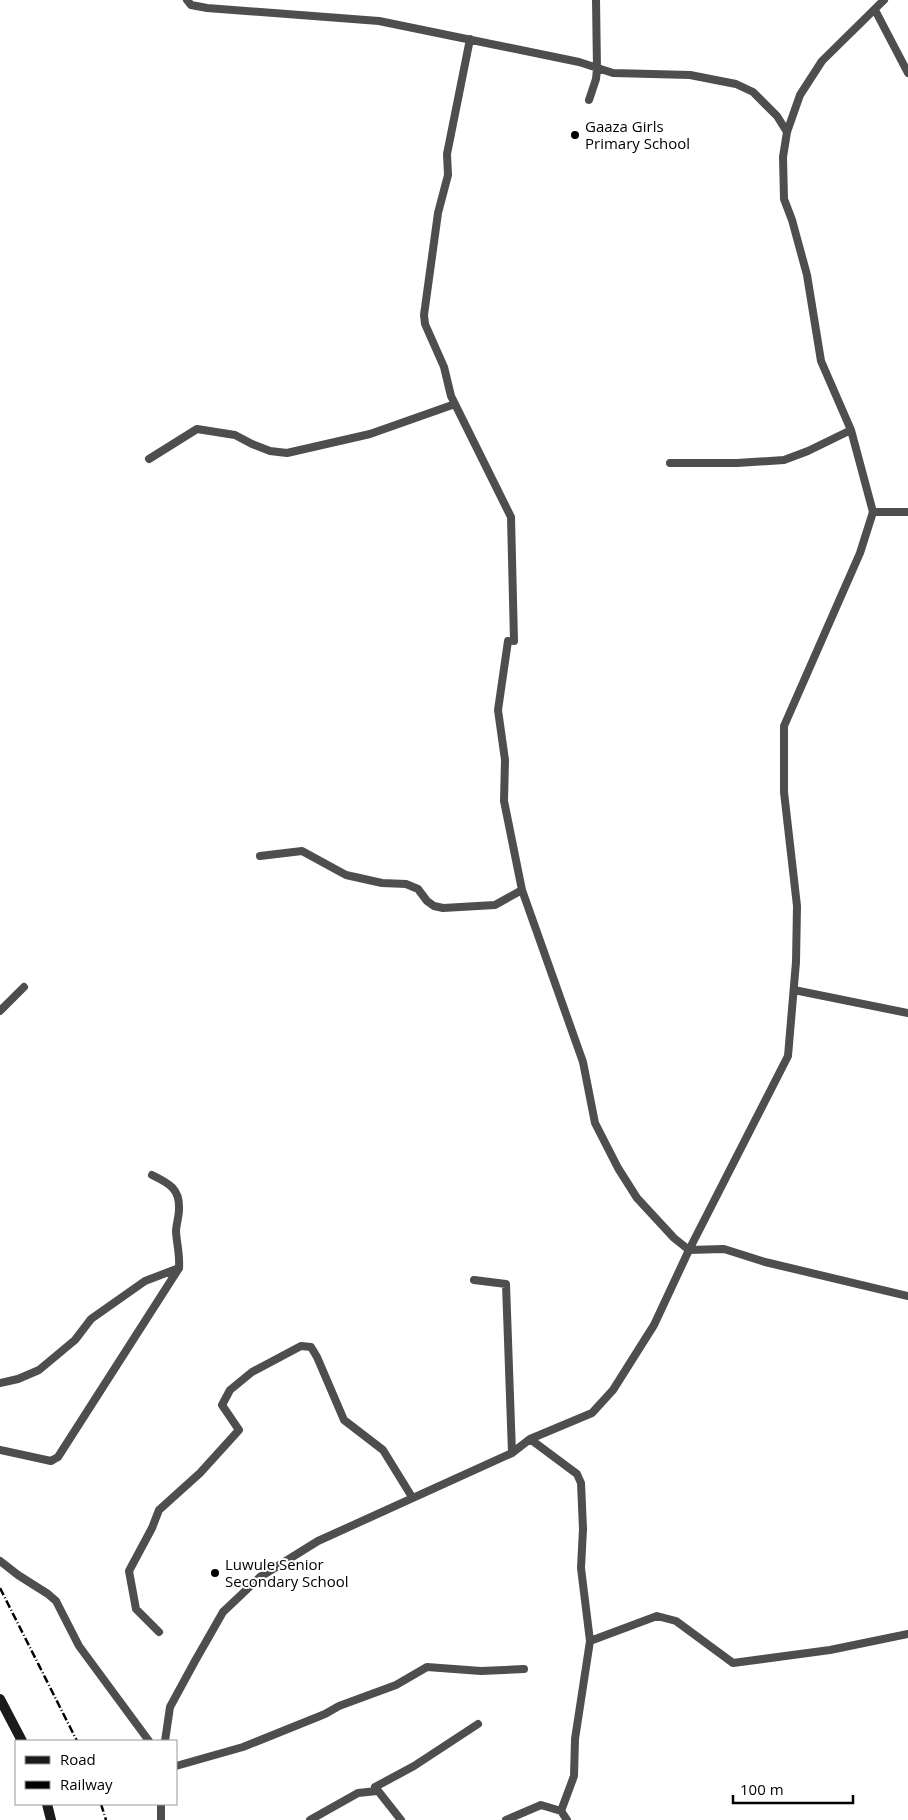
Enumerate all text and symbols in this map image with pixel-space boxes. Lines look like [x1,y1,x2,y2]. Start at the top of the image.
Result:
place label: Gaaza Girls Primary School [585,116,690,153]
marker: Gaaza Girls Primary School [569,129,581,141]
place label: Luwule Senior Secondary School [225,1554,349,1591]
marker: Luwule Senior Secondary School [209,1567,221,1579]
legend [15,1740,178,1805]
text: Road [60,1749,96,1769]
scale bar [733,1772,853,1804]
text: Railway [60,1774,113,1794]
text: 100 m [740,1779,784,1799]

